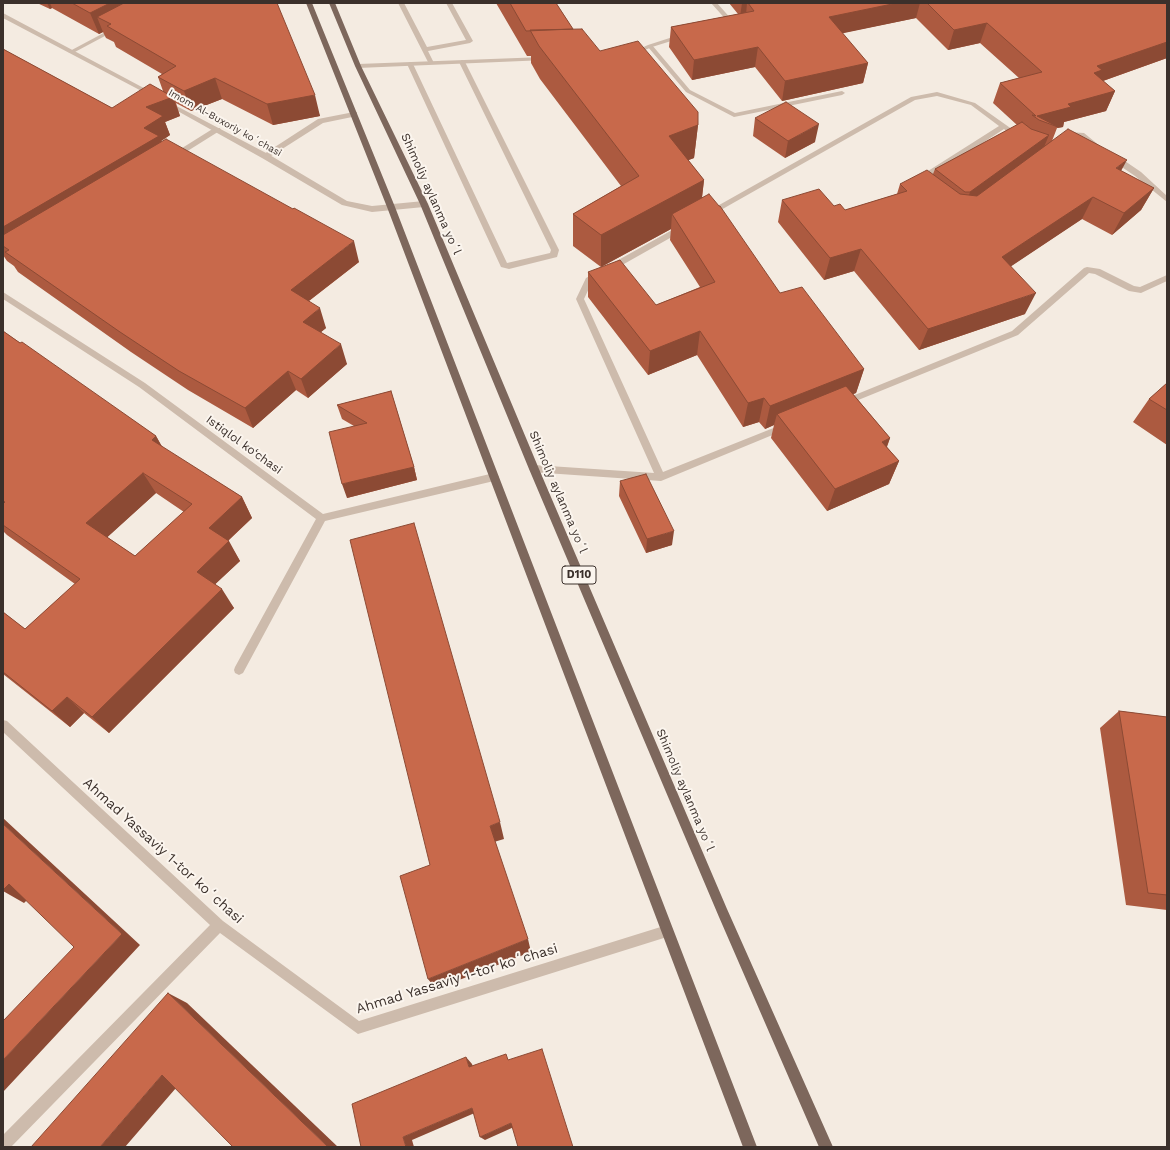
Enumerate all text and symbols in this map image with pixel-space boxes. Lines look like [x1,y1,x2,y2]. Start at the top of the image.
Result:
street label: Imom Al-Buxoriy koʻchasi [166,87,284,159]
street label: Shimoliy aylanma yoʻl [398,131,464,257]
street label: Istiqlol ko‘chasi [203,413,285,477]
street label: Shimoliy aylanma yoʻl [526,429,590,555]
road number: D110 [562,566,596,584]
street label: Shimoliy aylanma yoʻl [653,727,717,853]
street label: Ahmad Yassaviy 1-tor koʻchasi [79,775,247,927]
street label: Ahmad Yassaviy 1-tor koʻchasi [354,940,560,1018]

